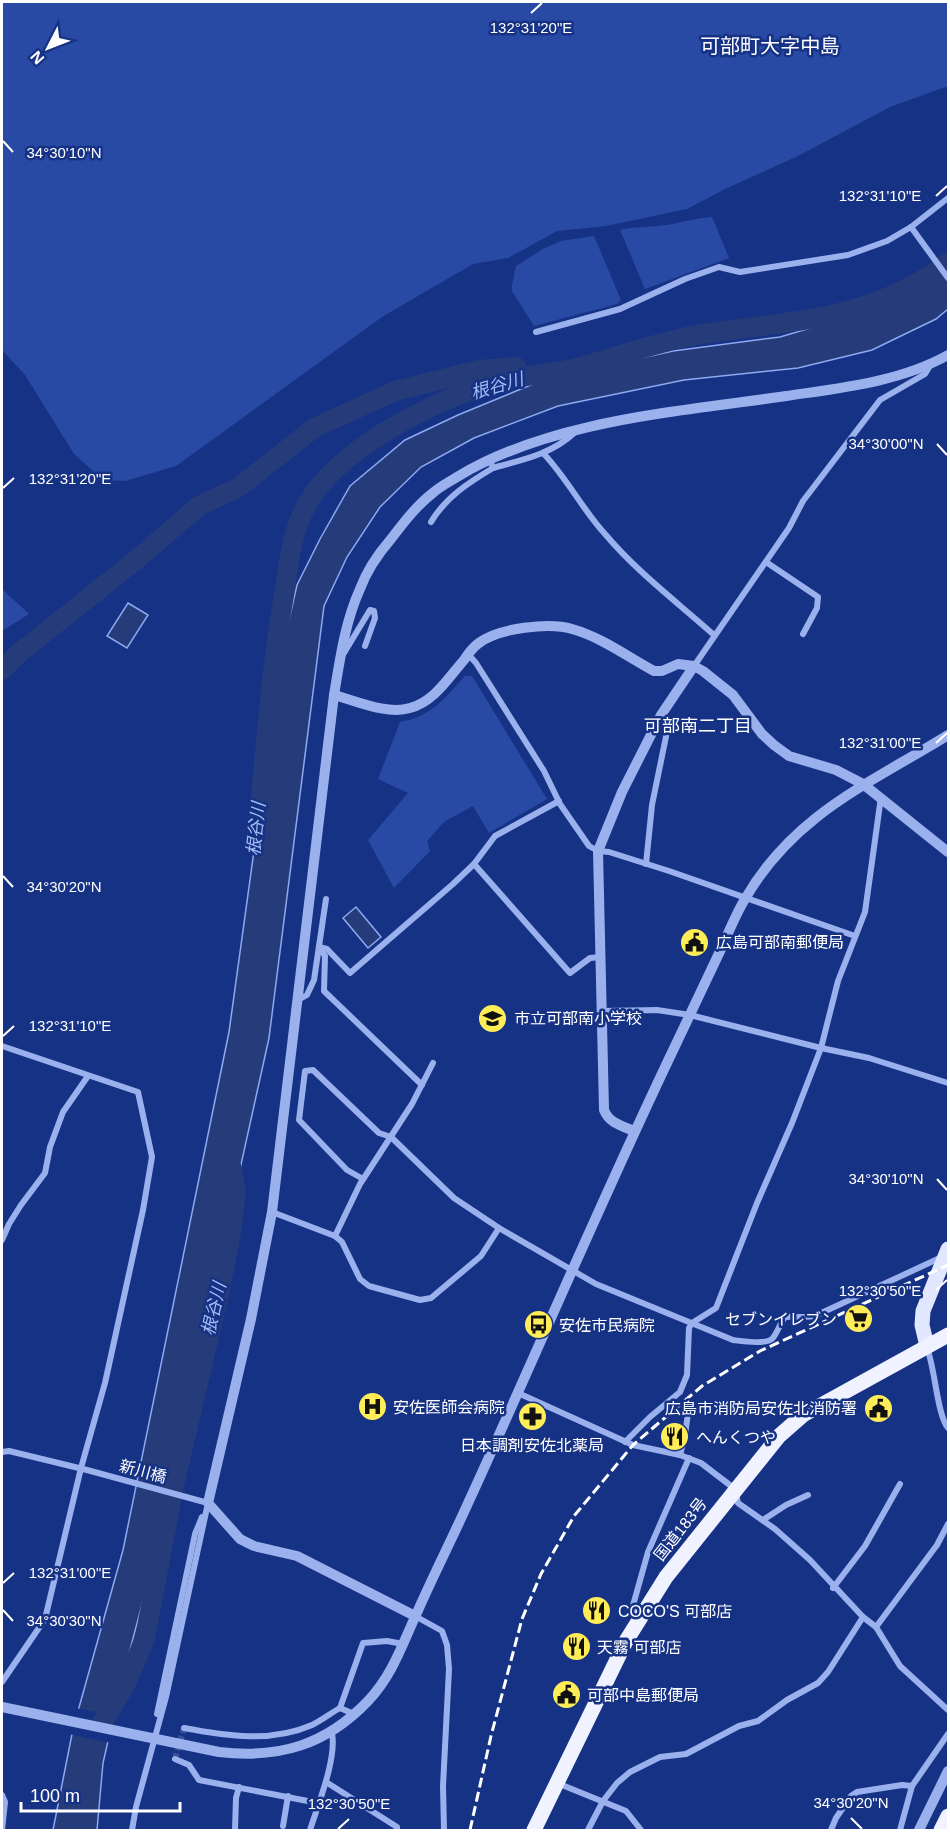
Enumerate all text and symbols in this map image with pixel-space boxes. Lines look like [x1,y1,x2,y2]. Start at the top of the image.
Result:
north arrow [18,18,78,78]
text: 132°31'20"E [490,19,572,36]
district label: 可部町大字中島 [700,35,840,57]
text: N [27,48,47,68]
text: 34°30'10"N [26,144,102,161]
text: 132°31'10"E [839,187,921,204]
water label: 根谷川 [468,368,528,403]
text: 34°30'00"N [848,435,924,452]
text: 132°31'20"E [29,470,111,487]
district label: 可部南二丁目 [644,716,752,736]
text: 132°31'00"E [839,734,921,751]
water label: 根谷川 [243,799,269,857]
text: 34°30'20"N [26,878,102,895]
public building icon: 広島可部南郵便局 [679,926,711,958]
place label: 広島可部南郵便局 [716,934,844,951]
school or university icon: 市立可部南小学校 [477,1002,509,1034]
place label: 市立可部南小学校 [514,1010,642,1027]
text: 132°31'10"E [29,1017,111,1034]
text: 34°30'10"N [848,1170,924,1187]
water label: 根谷川 [198,1278,230,1338]
text: 132°30'50"E [839,1282,921,1299]
supermarket icon: セブンイレブン [842,1303,874,1335]
bus stop icon: 安佐市民病院 [522,1309,554,1341]
place label: セブンイレブン [725,1311,837,1328]
place label: 安佐市民病院 [559,1317,655,1334]
hospital icon: 安佐医師会病院 [356,1391,388,1423]
public building icon: 広島市消防局安佐北消防署 [862,1392,894,1424]
place label: 安佐医師会病院 [393,1399,505,1416]
place label: 広島市消防局安佐北消防署 [665,1400,857,1417]
pharmacy icon: 日本調剤安佐北薬局 [516,1401,548,1433]
restaurant icon: へんくつや [659,1421,691,1453]
place label: へんくつや [696,1429,776,1446]
place label: 日本調剤安佐北薬局 [460,1437,604,1454]
street label: 新川橋 [117,1457,168,1486]
street label: 国道183号 [651,1495,710,1564]
text: 132°31'00"E [29,1564,111,1581]
restaurant icon: COCO'S 可部店 [581,1595,613,1627]
place label: COCO'S 可部店 [618,1603,732,1620]
text: 34°30'30"N [26,1612,102,1629]
restaurant icon: 天霧 可部店 [560,1631,592,1663]
place label: 天霧 可部店 [597,1639,681,1656]
public building icon: 可部中島郵便局 [550,1679,582,1711]
place label: 可部中島郵便局 [587,1687,699,1704]
scale bar [21,1775,180,1813]
text: 100 m [30,1786,80,1806]
text: 34°30'20"N [813,1794,889,1811]
text: 132°30'50"E [308,1795,390,1812]

